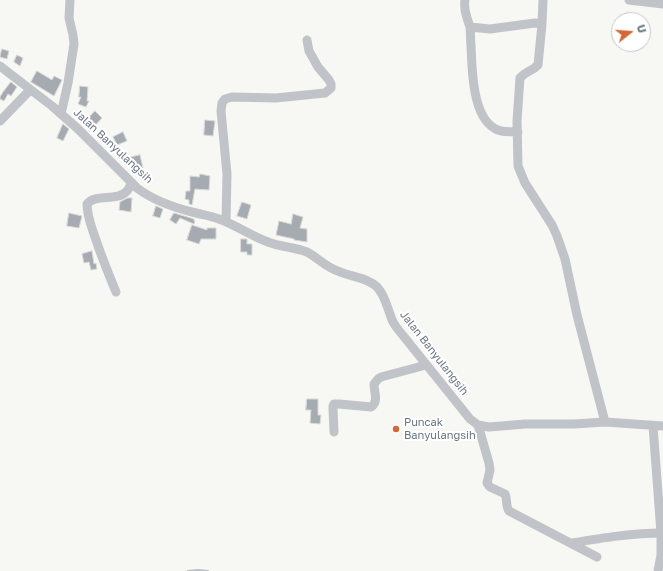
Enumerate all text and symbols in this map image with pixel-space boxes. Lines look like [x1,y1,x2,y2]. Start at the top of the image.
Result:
north arrow [611,12,651,52]
text: U [635,23,649,34]
street label: Jalan Banyulangsih [71,106,155,186]
street label: Jalan Banyulangsih [397,308,471,398]
place label: Puncak Banyulangsih [404,416,476,442]
marker: Puncak Banyulangsih [391,424,401,434]

